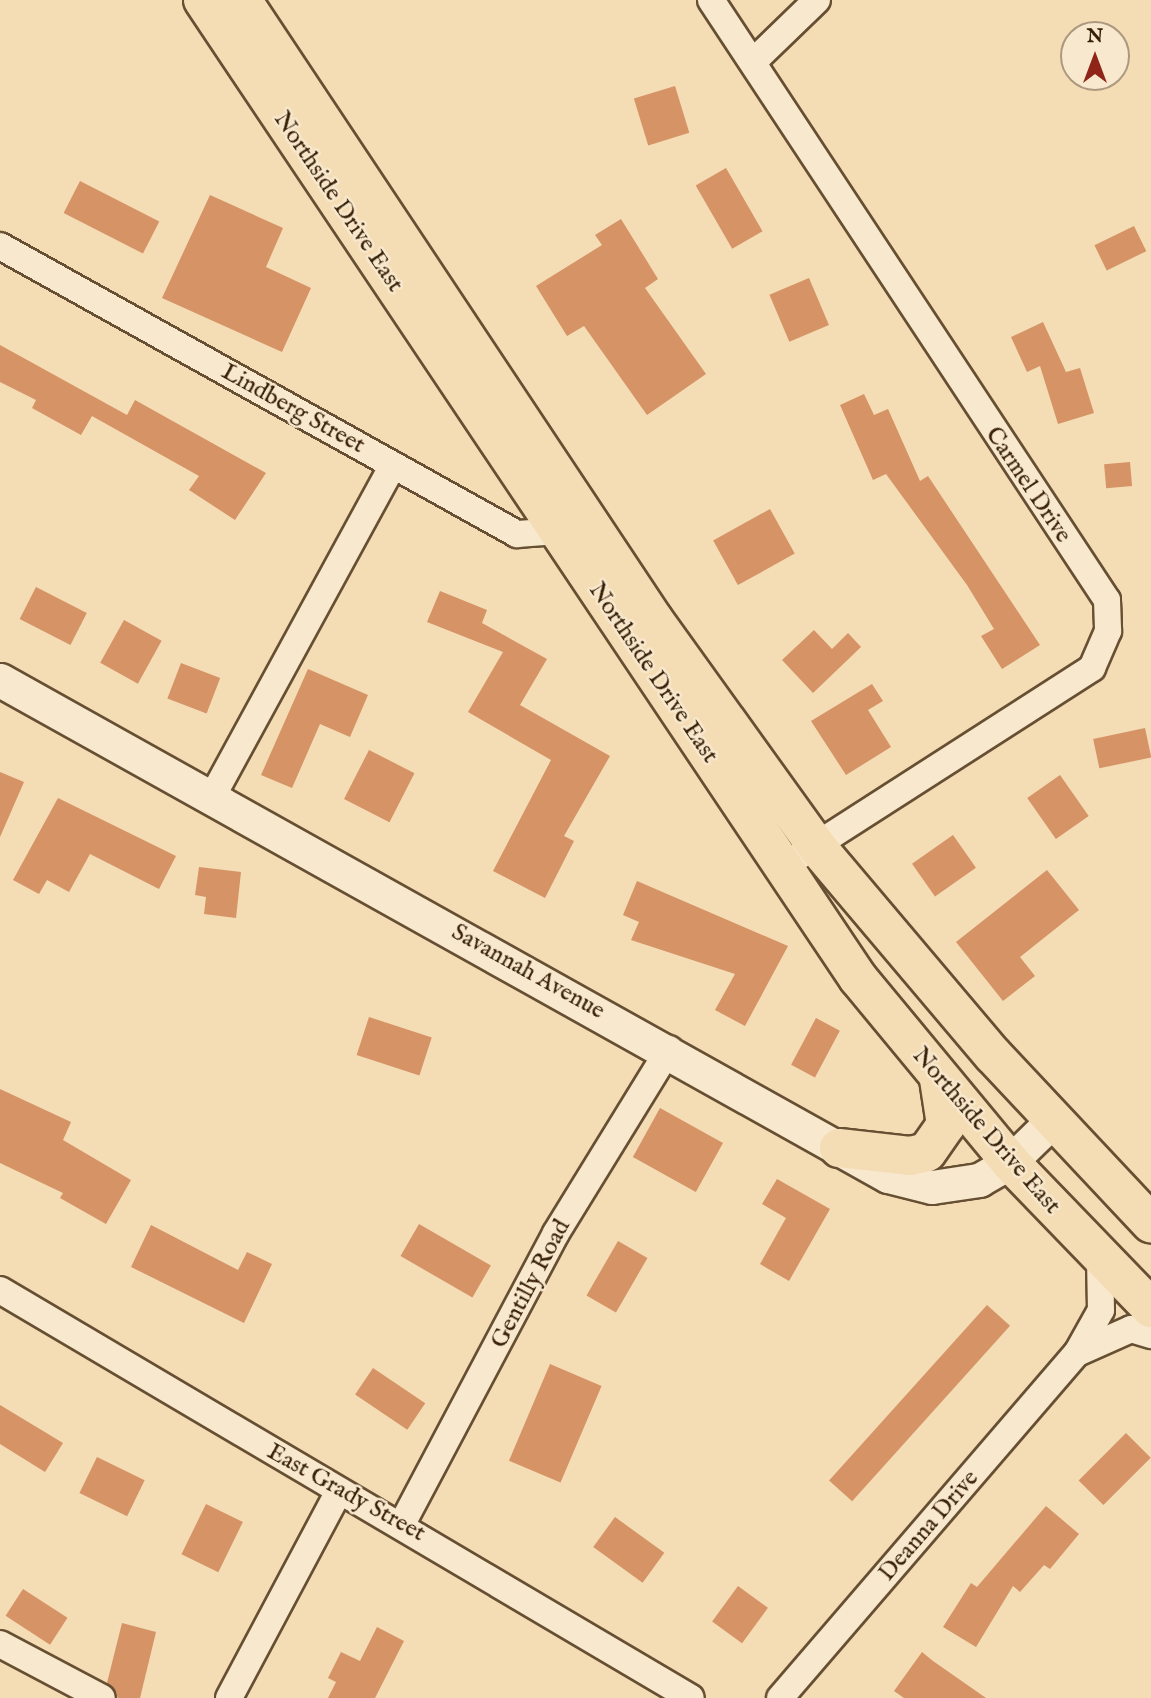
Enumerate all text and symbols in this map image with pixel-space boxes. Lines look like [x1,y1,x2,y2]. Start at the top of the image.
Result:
north arrow [1060,21,1130,91]
text: N [1087,25,1103,49]
street label: Northside Drive East [267,106,409,298]
street label: Lindberg Street [216,358,370,460]
street label: Carmel Drive [979,422,1077,548]
street label: Northside Drive East [582,577,724,769]
street label: Savannah Avenue [446,918,610,1026]
street label: Northside Drive East [906,1042,1066,1220]
street label: Gentilly Road [485,1215,577,1353]
street label: East Grady Street [262,1438,430,1548]
street label: Deanna Drive [873,1465,985,1587]

